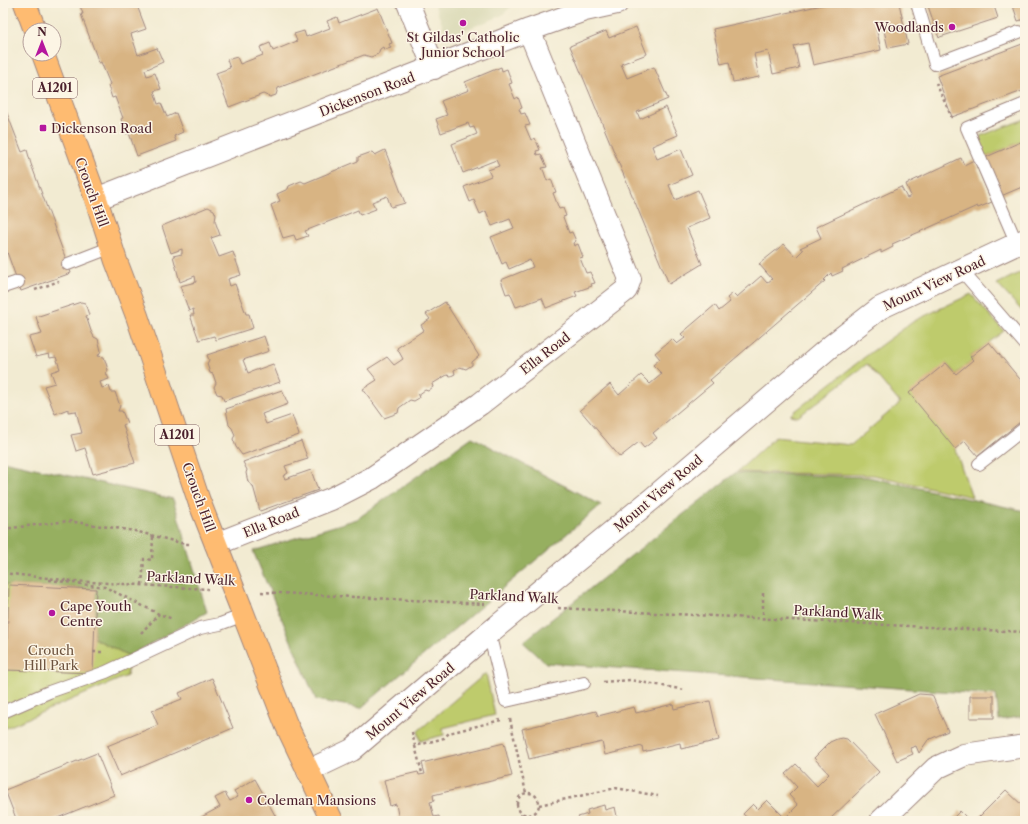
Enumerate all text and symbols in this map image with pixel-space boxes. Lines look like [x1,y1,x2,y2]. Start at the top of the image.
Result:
marker: St Gildas' Catholic Junior School [458,18,468,28]
place label: Woodlands [874,19,944,35]
north arrow [22,22,62,62]
marker: Woodlands [947,22,957,32]
text: N [37,25,47,39]
place label: St Gildas' Catholic Junior School [407,29,520,60]
street label: Dickenson Road [317,68,417,120]
road number: A1201 [33,78,77,98]
place label: Dickenson Road [51,120,152,136]
marker: Dickenson Road [38,123,48,133]
street label: Crouch Hill [72,155,112,229]
street label: Mount View Road [880,252,988,314]
street label: Ella Road [517,328,573,377]
road number: A1201 [155,425,199,445]
street label: Mount View Road [610,451,706,535]
street label: Crouch Hill [179,460,219,534]
street label: Ella Road [241,504,301,540]
street label: Parkland Walk [146,568,236,588]
street label: Parkland Walk [469,586,559,606]
place label: Cape Youth Centre [60,598,132,629]
street label: Parkland Walk [793,602,883,622]
marker: Cape Youth Centre [47,608,57,618]
park label: Crouch Hill Park [24,642,79,673]
street label: Mount View Road [362,659,458,743]
place label: Coleman Mansions [257,792,376,808]
marker: Coleman Mansions [244,795,254,805]

